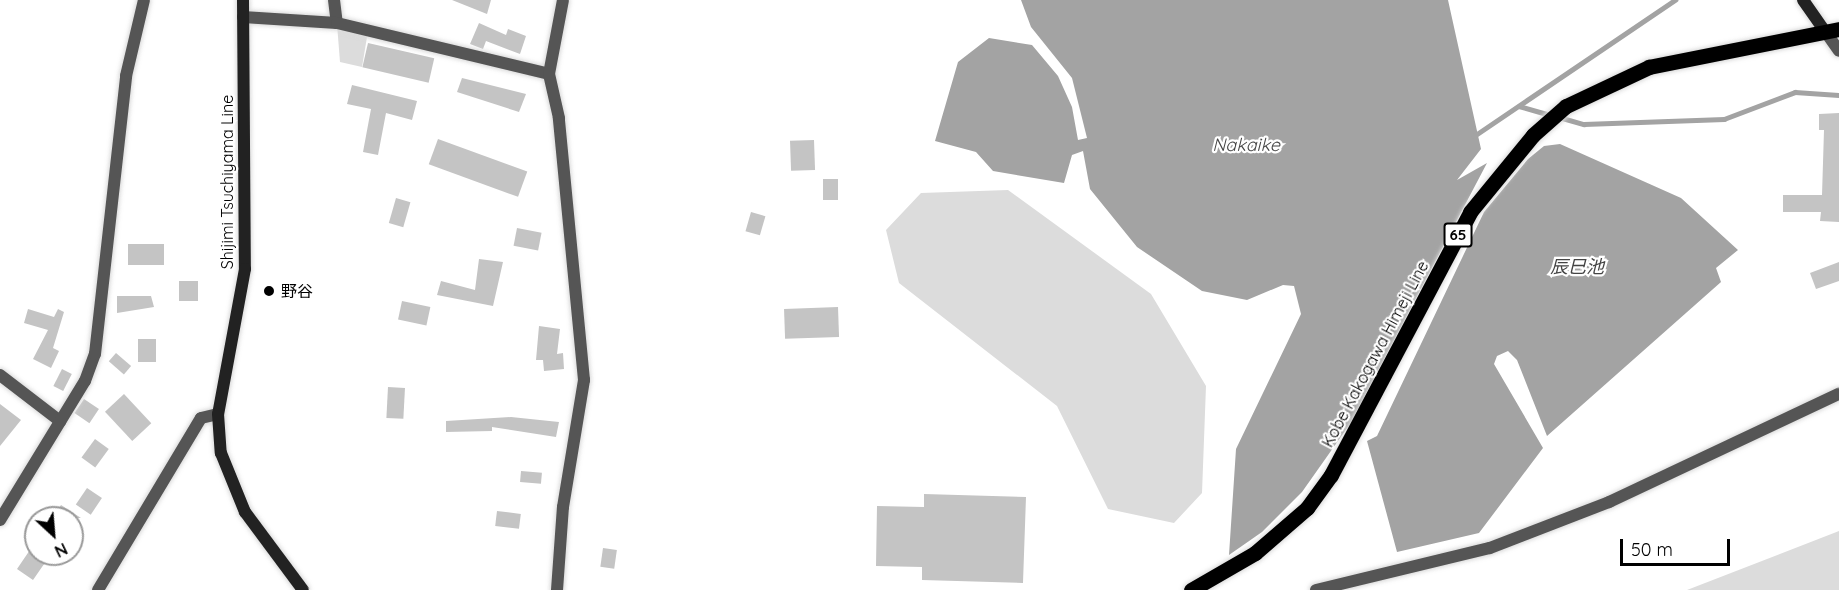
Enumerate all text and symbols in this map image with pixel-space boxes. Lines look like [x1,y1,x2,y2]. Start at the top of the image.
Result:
street label: Shijimi Tsuchiyama Line [217,95,237,269]
water label: Nakaike [1212,134,1280,156]
road number: 65 [1443,223,1473,247]
water label: 辰巳池 [1550,256,1604,278]
street label: Kobe Kakogawa Himeji Line [1318,258,1432,450]
place label: 野谷 [281,281,313,301]
marker: 野谷 [262,284,276,298]
north arrow [24,506,84,566]
scale bar [1623,527,1732,565]
text: 50 m [1631,538,1673,561]
text: N [51,539,71,562]

